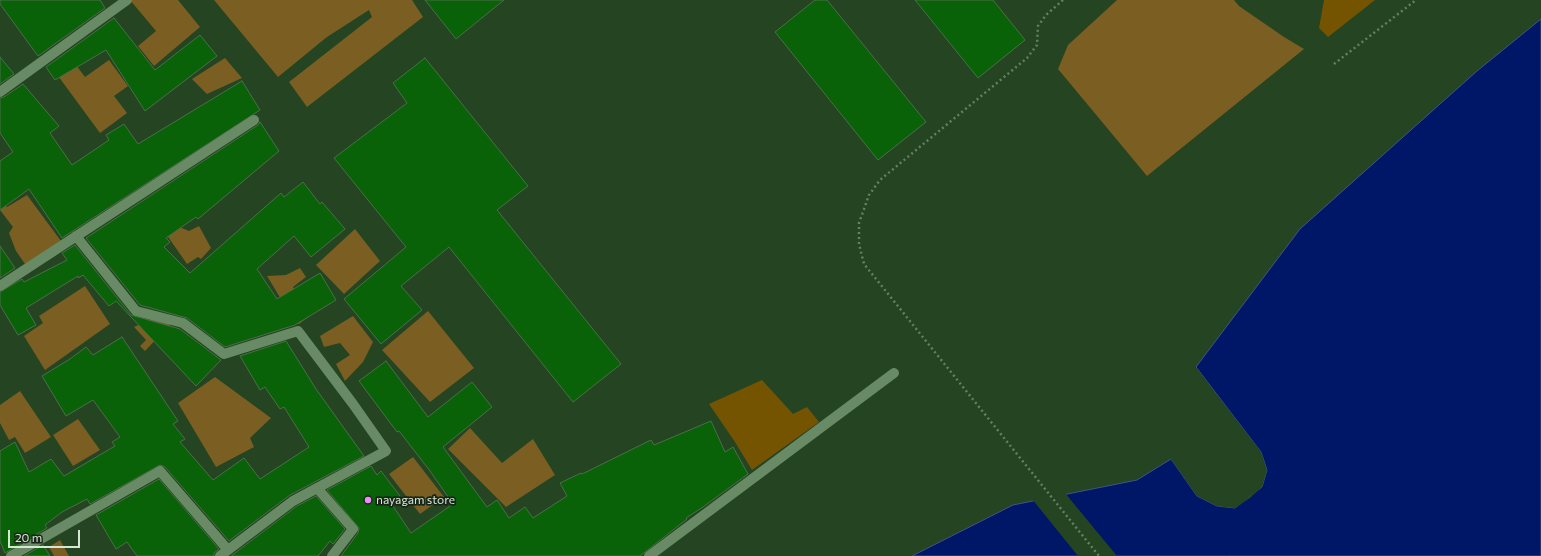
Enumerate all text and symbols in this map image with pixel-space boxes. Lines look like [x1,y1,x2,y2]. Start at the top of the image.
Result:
place label: nayagam store [376,493,455,507]
marker: nayagam store [363,495,373,505]
scale bar [10,522,82,548]
text: 20 m [15,530,42,544]

